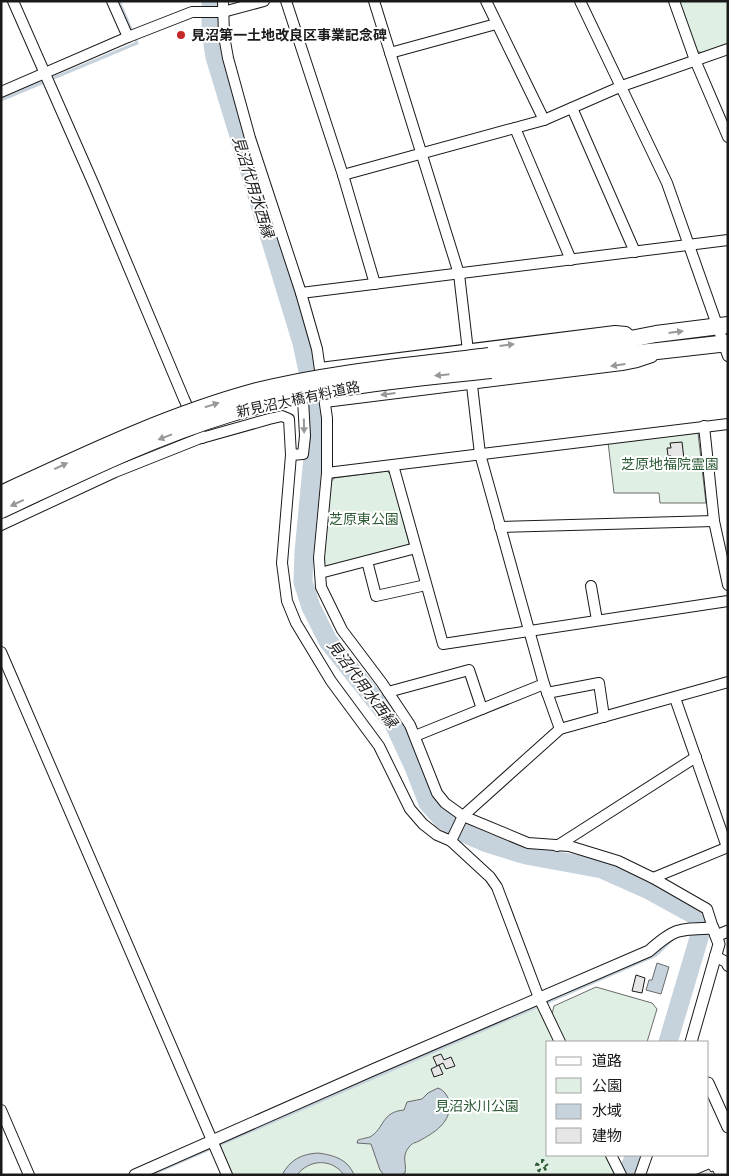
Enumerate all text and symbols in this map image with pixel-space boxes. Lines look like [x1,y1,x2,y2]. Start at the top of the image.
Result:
place label: 見沼第一土地改良区事業記念碑 [191,26,387,45]
marker: 見沼第一土地改良区事業記念碑 [175,29,187,41]
water label: 見沼代用水西縁 [228,134,278,242]
one-way arrow [668,328,684,336]
one-way arrow [500,341,516,349]
one-way arrow [610,361,626,369]
one-way arrow [434,371,450,379]
street label: 新見沼大橋有料道路 [235,377,362,422]
one-way arrow [379,390,395,398]
one-way arrow [205,401,220,409]
one-way arrow [301,418,309,434]
one-way arrow [157,433,172,441]
park label: 芝原地福院霊園 [621,455,719,474]
one-way arrow [54,462,68,470]
one-way arrow [10,499,24,507]
park label: 芝原東公園 [329,510,399,529]
water label: 見沼代用水西縁 [322,636,403,734]
legend [546,1041,709,1156]
text: 道路 [592,1051,622,1071]
text: 公園 [592,1076,622,1096]
park label: 見沼氷川公園 [435,1097,519,1116]
text: 水域 [592,1101,622,1121]
text: 建物 [592,1126,622,1146]

